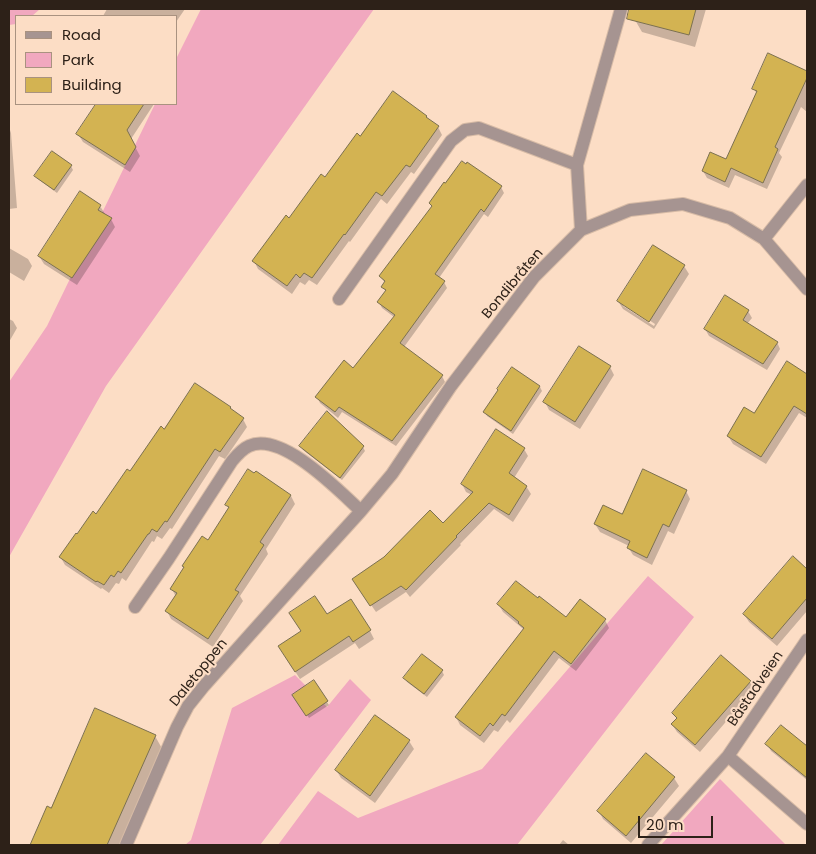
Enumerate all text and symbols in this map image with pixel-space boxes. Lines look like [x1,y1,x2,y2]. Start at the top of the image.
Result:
legend [15,15,178,105]
text: Road [62,24,101,45]
text: Park [62,49,94,70]
text: Building [62,74,122,95]
street label: Bondibråten [479,246,547,322]
street label: Daletoppen [167,636,231,710]
street label: Båstadveien [725,648,787,730]
scale bar [641,806,716,838]
text: 20 m [646,814,684,835]

